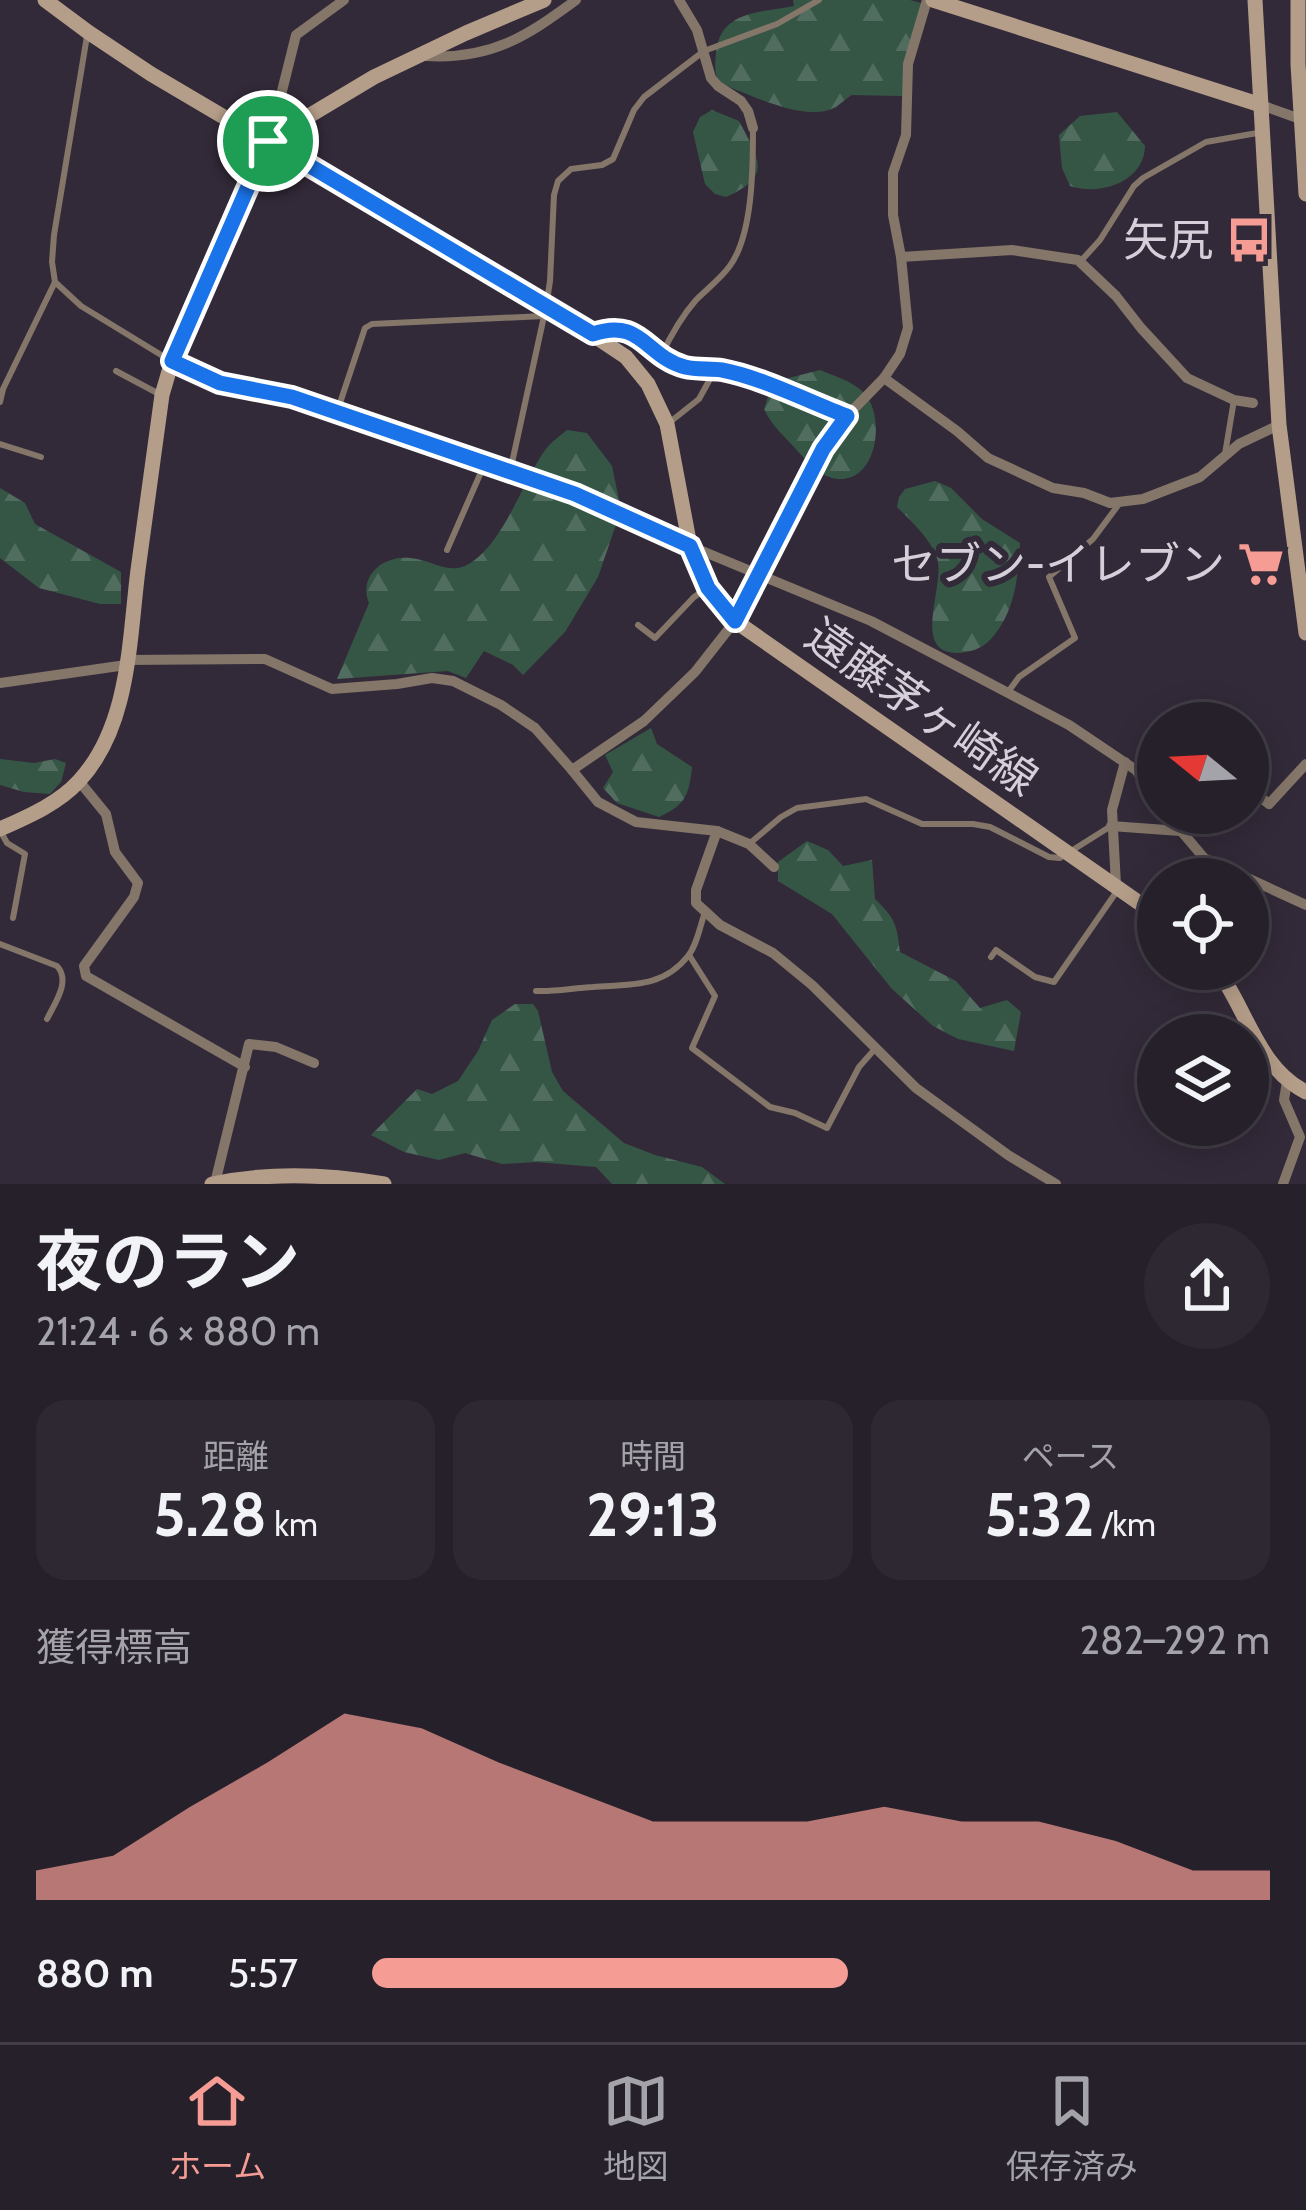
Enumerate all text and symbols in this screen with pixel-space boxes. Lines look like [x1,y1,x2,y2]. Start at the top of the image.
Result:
pin [217,90,319,192]
icon: arrive [235,108,301,174]
place label: 矢尻 [1123,213,1213,267]
bus stop icon: 矢尻 [1224,215,1274,265]
place label: セブン-イレブン [891,537,1225,591]
supermarket icon: セブン-イレブン [1236,539,1286,589]
street label: 遠藤茅ヶ崎線 [796,607,1048,807]
north arrow [1137,702,1269,834]
map controls [1137,702,1269,1146]
button: locate [1137,858,1269,990]
button: layers [1137,1014,1269,1146]
text: 夜のラン [36,1221,300,1302]
button: share [1144,1223,1270,1349]
text: 21:24 · 6 × 880 m [36,1307,320,1355]
text: 距離 [203,1436,269,1476]
text: 時間 [620,1436,686,1476]
text: ペース [1022,1436,1119,1476]
text: 5.28 [153,1478,267,1551]
text: 29:13 [586,1478,720,1551]
text: 5:32 [985,1478,1094,1551]
text: km [267,1504,318,1544]
text: /km [1094,1504,1156,1544]
text: 282–292 m [1079,1616,1270,1664]
text: 獲得標高 [36,1623,192,1671]
text: 880 m [36,1949,153,1997]
text: 5:57 [228,1949,298,1997]
tab: ホーム [168,2068,266,2188]
tab: 地図 [603,2068,669,2188]
tab: 保存済み [1006,2068,1138,2188]

